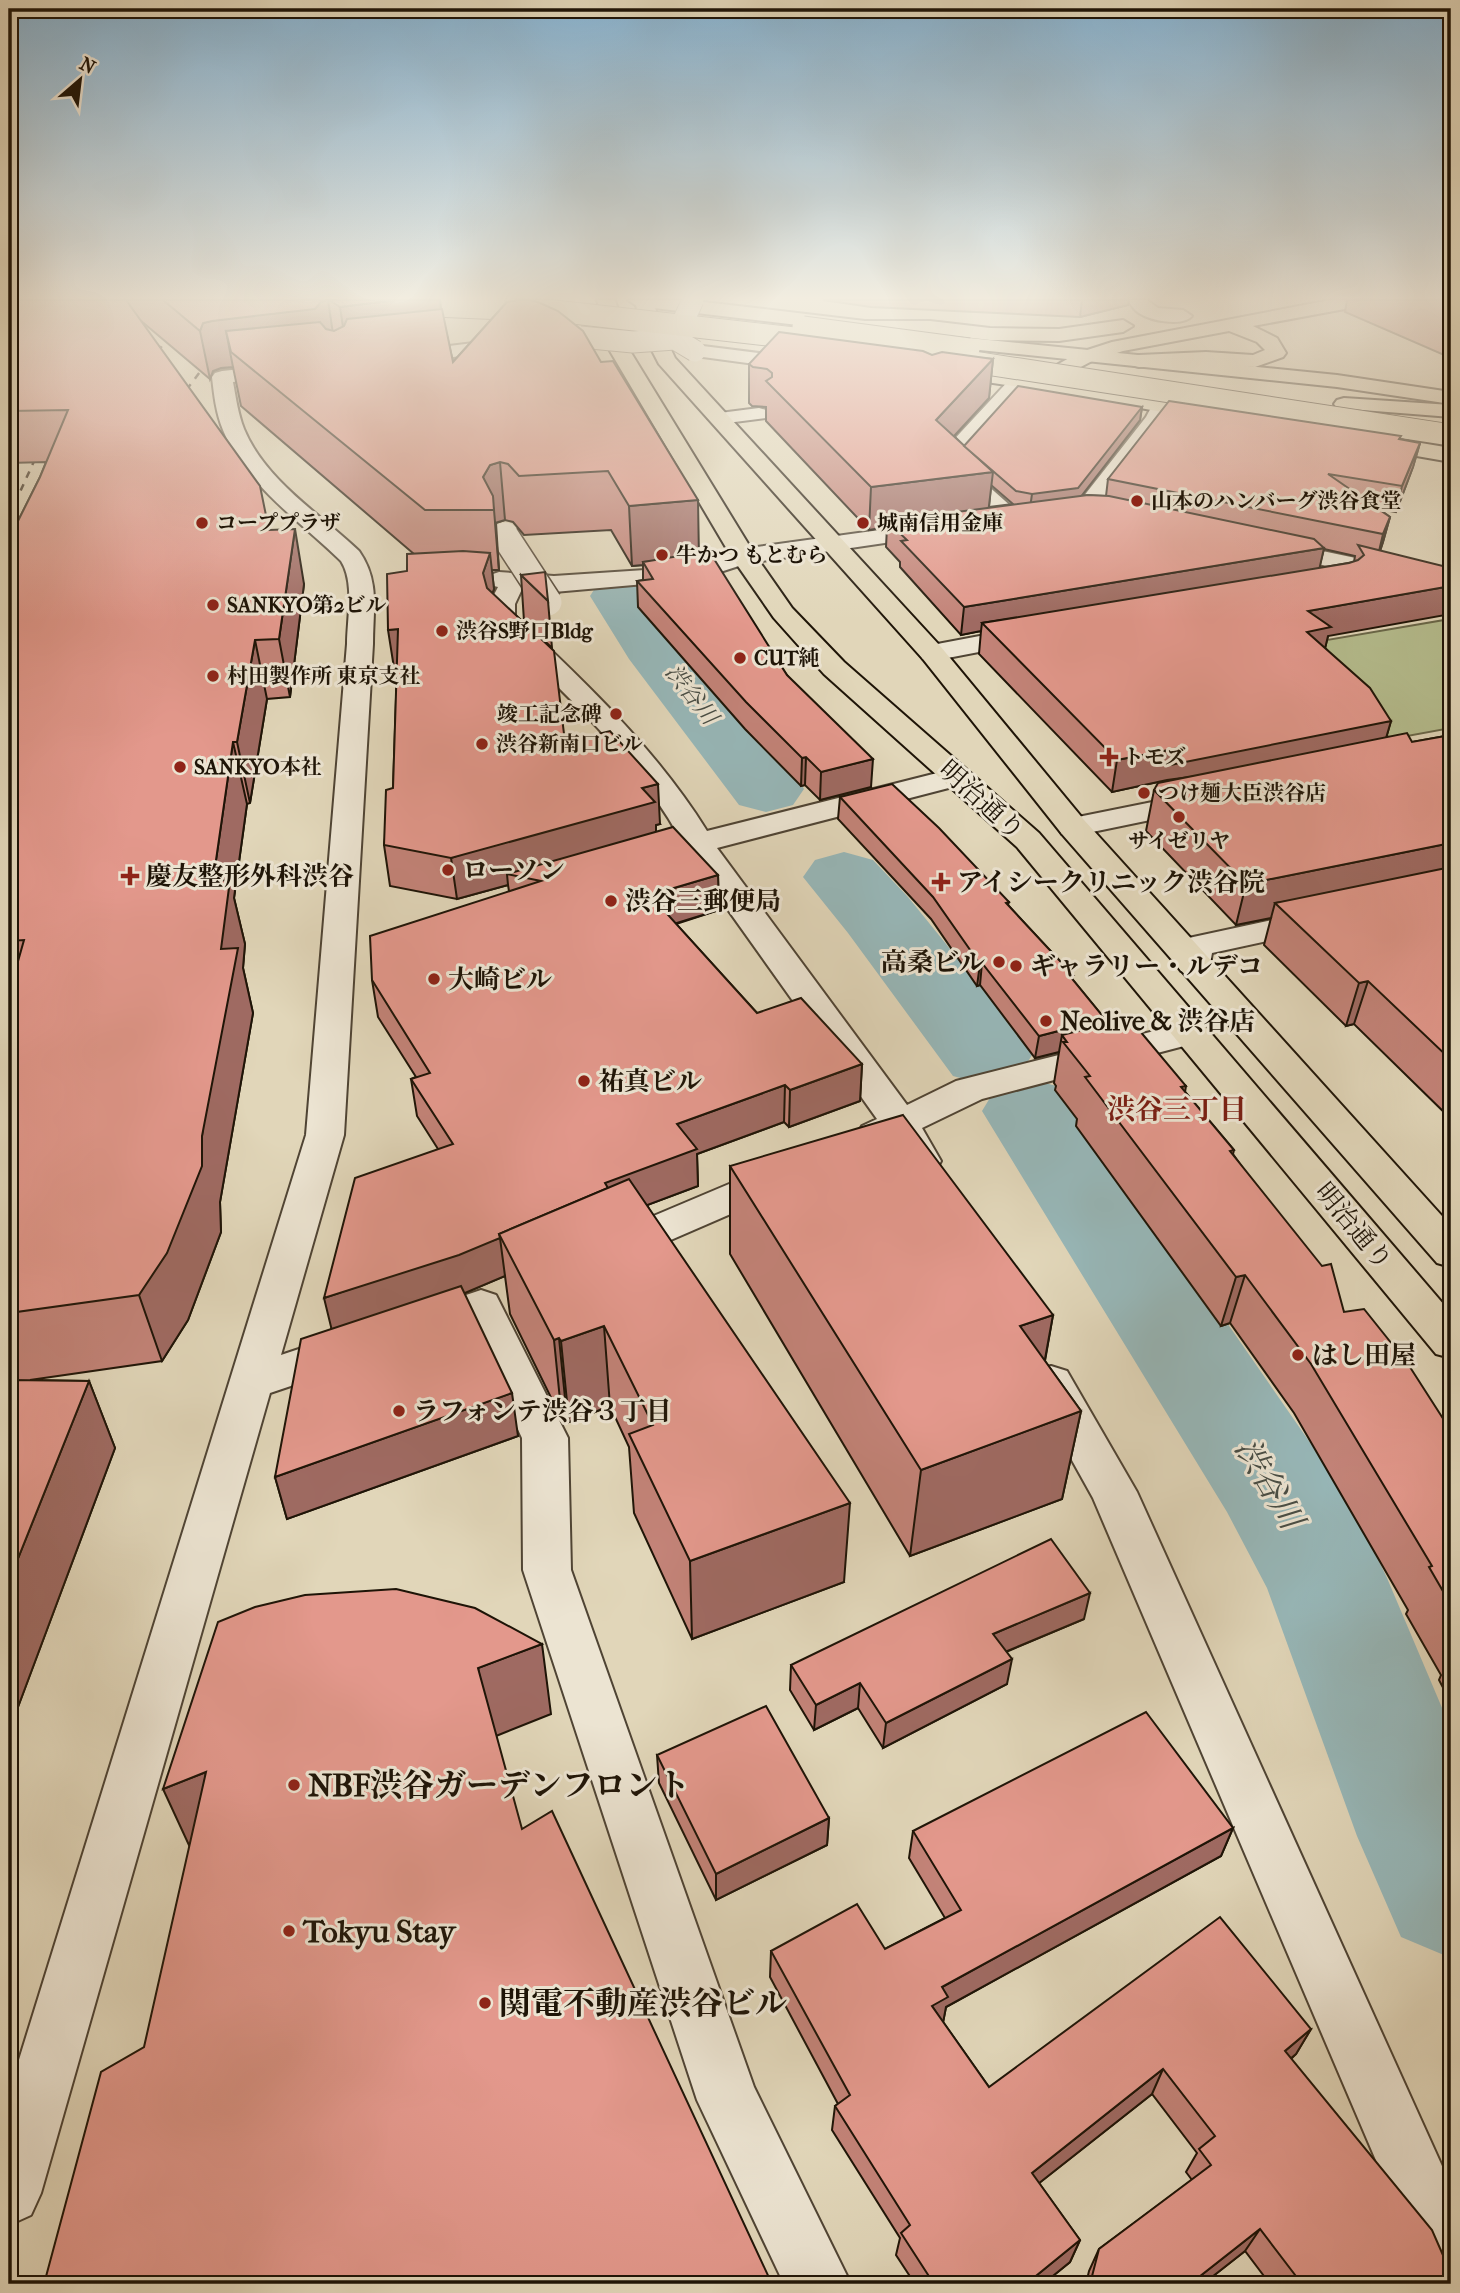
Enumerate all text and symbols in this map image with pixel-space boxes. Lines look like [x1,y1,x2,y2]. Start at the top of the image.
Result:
north arrow [46,46,116,116]
text: N [76,53,100,79]
place label: 山本のハンバーグ渋谷食堂 [1151,489,1402,513]
marker: 山本のハンバーグ渋谷食堂 [1129,493,1145,509]
place label: コーププラザ [216,511,341,535]
place label: 城南信用金庫 [877,511,1003,535]
marker: コーププラザ [194,515,210,531]
marker: 城南信用金庫 [855,515,871,531]
place label: 牛かつ もとむら [676,543,828,567]
marker: 牛かつ もとむら [654,547,670,563]
place label: SANKYO第2ビル [227,593,386,617]
marker: SANKYO第2ビル [205,597,221,613]
place label: 渋谷S野口Bldg [456,619,594,643]
marker: 渋谷S野口Bldg [434,623,450,639]
place label: CUT純 [754,646,819,670]
marker: CUT純 [732,650,748,666]
water label: 渋谷川 [660,659,725,732]
place label: 村田製作所 東京支社 [227,664,421,688]
marker: 村田製作所 東京支社 [205,668,221,684]
place label: 竣工記念碑 [497,702,602,726]
marker: 竣工記念碑 [608,706,624,722]
place label: 渋谷新南口ビル [496,732,643,756]
marker: 渋谷新南口ビル [474,736,490,752]
place label: トモズ [1123,745,1186,769]
marker: トモズ [1101,749,1117,765]
street label: 明治通り [933,754,1031,847]
place label: SANKYO本社 [194,755,322,779]
marker: SANKYO本社 [172,759,188,775]
place label: つけ麺大臣渋谷店 [1158,781,1326,805]
marker: つけ麺大臣渋谷店 [1136,785,1152,801]
marker: サイゼリヤ [1171,809,1187,825]
place label: サイゼリヤ [1128,829,1230,853]
place label: ローソン [462,855,565,886]
place label: 慶友整形外科渋谷 [146,861,354,892]
marker: ローソン [440,862,456,878]
marker: 慶友整形外科渋谷 [120,866,140,886]
place label: アイシークリニック渋谷院 [957,867,1265,898]
marker: アイシークリニック渋谷院 [931,872,951,892]
place label: 渋谷三郵便局 [625,886,781,917]
marker: 渋谷三郵便局 [603,893,619,909]
place label: 高桑ビル [881,947,985,978]
place label: ギャラリー・ルデコ [1030,951,1263,982]
marker: 高桑ビル [991,954,1007,970]
marker: ギャラリー・ルデコ [1008,958,1024,974]
place label: 大崎ビル [448,964,552,995]
marker: 大崎ビル [426,971,442,987]
place label: Neolive & 渋谷店 [1060,1006,1255,1037]
marker: Neolive & 渋谷店 [1038,1013,1054,1029]
place label: 祐真ビル [598,1066,702,1097]
marker: 祐真ビル [576,1073,592,1089]
district label: 渋谷三丁目 [1107,1093,1247,1126]
street label: 明治通り [1308,1177,1399,1276]
place label: はし田屋 [1312,1340,1416,1371]
marker: はし田屋 [1290,1347,1306,1363]
place label: ラフォンテ渋谷３丁目 [413,1396,672,1427]
marker: ラフォンテ渋谷３丁目 [391,1403,407,1419]
water label: 渋谷川 [1227,1431,1312,1539]
place label: NBF渋谷ガーデンフロント [308,1767,689,1804]
marker: NBF渋谷ガーデンフロント [286,1777,302,1793]
place label: Tokyu Stay [302,1913,457,1950]
marker: Tokyu Stay [281,1923,297,1939]
place label: 関電不動産渋谷ビル [499,1985,787,2022]
marker: 関電不動産渋谷ビル [477,1995,493,2011]

